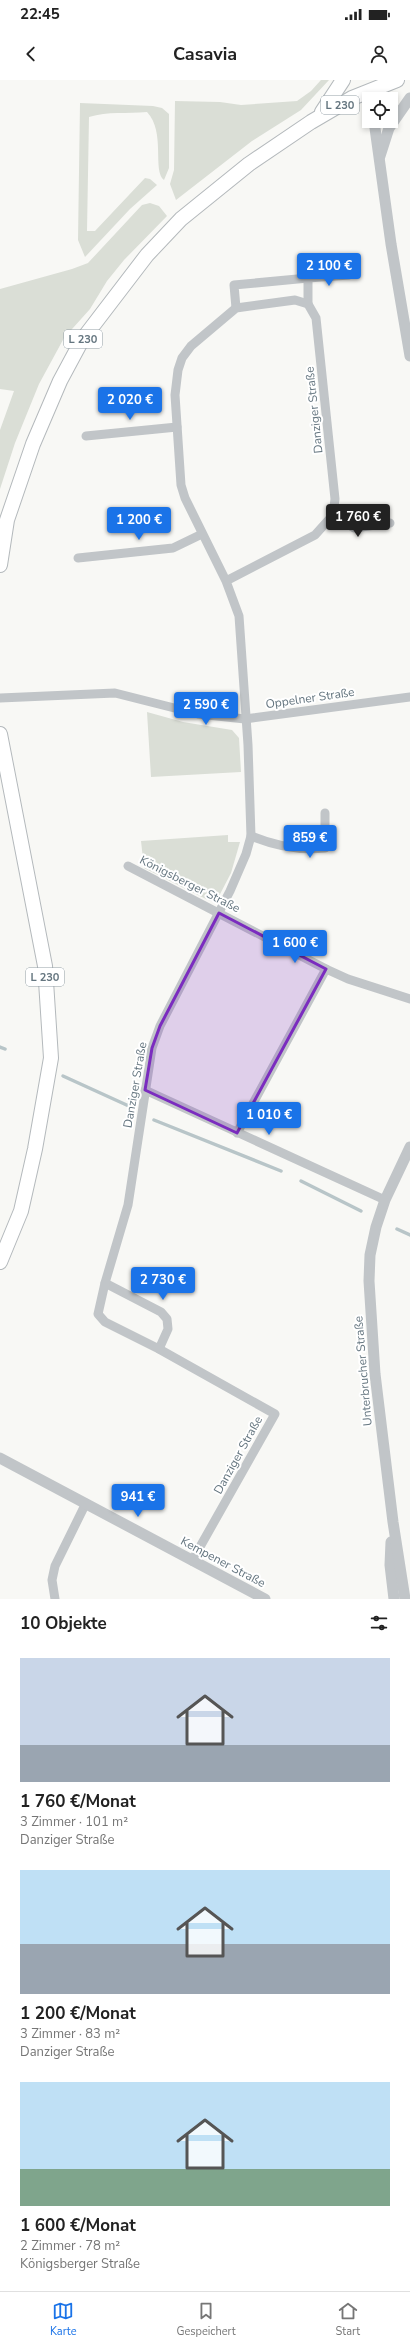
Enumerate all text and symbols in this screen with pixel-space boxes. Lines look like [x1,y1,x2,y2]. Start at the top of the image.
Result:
text: 22:45 [20,4,60,24]
text: Casavia [173,42,237,66]
icon: back [20,43,42,65]
icon: person [368,43,390,65]
map controls [362,92,398,128]
button: locate [362,92,398,128]
road number: L 230 [321,96,359,114]
pin: 2 100 € [292,253,366,287]
text: 2 100 € [306,257,352,275]
road number: L 230 [64,330,102,348]
street label: Danziger Straße [301,366,327,454]
pin: 2 020 € [93,387,167,421]
text: 2 020 € [107,391,153,409]
pin: 1 760 € [321,504,395,538]
pin: 1 200 € [102,507,176,541]
text: 1 760 € [335,508,381,526]
text: 1 200 € [116,511,162,529]
street label: Oppelner Straße [265,684,355,712]
pin: 2 590 € [169,692,243,726]
text: 2 590 € [183,696,229,714]
pin: 859 € [282,825,338,859]
text: 859 € [293,829,327,847]
street label: Königsberger Straße [137,852,243,916]
pin: 1 600 € [258,930,332,964]
text: 1 600 € [272,934,318,952]
road number: L 230 [26,968,64,986]
street label: Danziger Straße [120,1041,150,1129]
pin: 1 010 € [232,1102,306,1136]
text: 1 010 € [246,1106,292,1124]
pin: 2 730 € [126,1267,200,1301]
text: 2 730 € [140,1271,186,1289]
street label: Unterbrucher Straße [350,1315,376,1427]
street label: Danziger Straße [210,1413,266,1497]
pin: 941 € [110,1484,166,1518]
text: 941 € [121,1488,155,1506]
street label: Kempener Straße [178,1533,268,1591]
text: 10 Objekte [20,1612,107,1635]
icon: filters [368,1612,390,1634]
icon: home [169,1684,241,1756]
text: 1 760 €/Monat [20,1790,136,1813]
text: 3 Zimmer · 101 m² [20,1813,128,1831]
text: Danziger Straße [20,1831,114,1849]
icon: home [169,1896,241,1968]
text: 1 200 €/Monat [20,2002,136,2025]
text: 3 Zimmer · 83 m² [20,2025,120,2043]
text: Danziger Straße [20,2043,114,2061]
icon: home [169,2108,241,2180]
text: 1 600 €/Monat [20,2214,136,2237]
text: 2 Zimmer · 78 m² [20,2237,120,2255]
text: Königsberger Straße [20,2255,140,2273]
tab: Karte [50,2300,77,2339]
tab: Gespeichert [176,2300,236,2339]
tab: Start [336,2300,360,2339]

